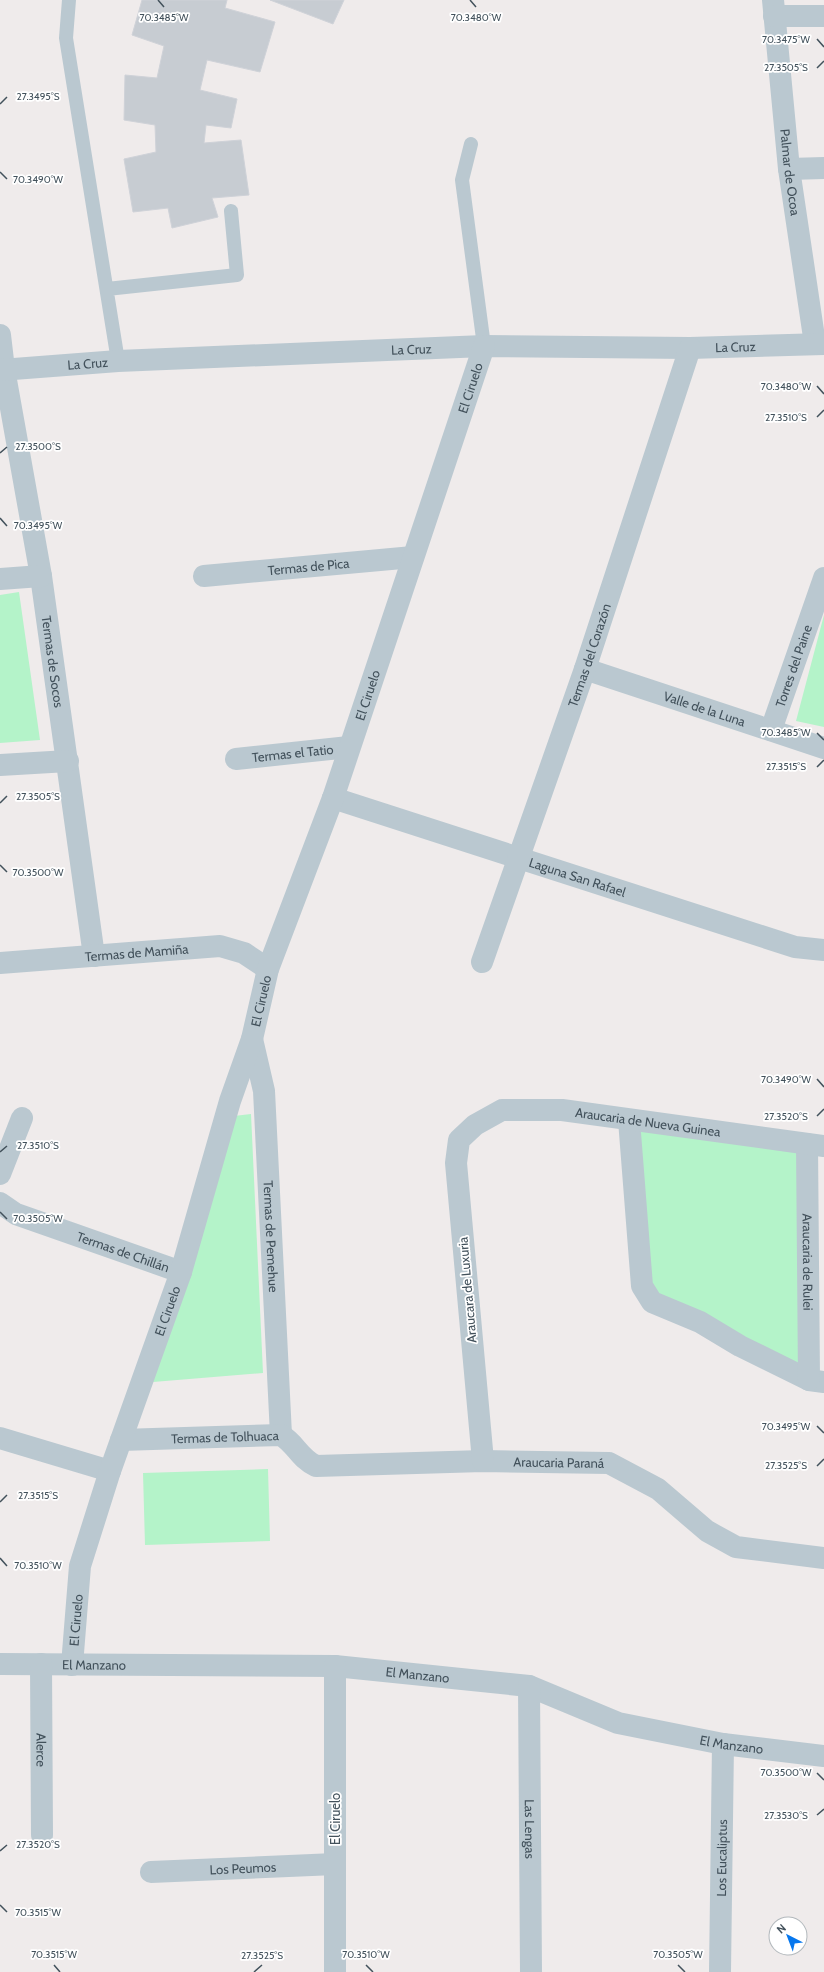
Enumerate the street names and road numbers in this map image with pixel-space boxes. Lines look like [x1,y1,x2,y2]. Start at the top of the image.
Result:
street label: Palmar de Ocoa [777,128,804,217]
street label: La Cruz [715,338,756,355]
street label: La Cruz [391,340,432,358]
street label: La Cruz [67,354,109,373]
street label: El Ciruelo [454,361,486,415]
street label: Termas de Pica [267,555,351,578]
street label: Termas del Corazón [564,601,614,709]
street label: Termas de Socos [39,615,67,709]
street label: Torres del Paine [772,622,815,709]
street label: El Ciruelo [351,668,383,722]
street label: Valle de la Luna [662,688,748,730]
street label: Termas el Tatio [251,741,334,765]
street label: Laguna San Rafael [527,854,628,900]
street label: Termas de Mamiña [84,940,190,964]
street label: El Ciruelo [247,974,274,1028]
street label: Araucaria de Nueva Guinea [574,1104,722,1140]
street label: Termas de Pemehue [260,1180,282,1293]
street label: Araucaria de Rulei [800,1213,816,1311]
street label: Termas de Chillán [75,1228,172,1275]
street label: Araucara de Luxuria [454,1235,480,1344]
street label: El Ciruelo [151,1284,183,1338]
street label: Termas de Tolhuaca [171,1427,280,1446]
street label: Araucaria Paraná [513,1453,605,1471]
street label: El Ciruelo [66,1594,86,1647]
street label: El Manzano [62,1656,126,1673]
street label: El Manzano [385,1663,450,1686]
street label: El Manzano [698,1732,764,1757]
street label: Alerce [33,1733,50,1767]
street label: El Ciruelo [327,1793,343,1845]
street label: Las Lengas [522,1799,538,1859]
street label: Los Eucaliptus [713,1819,730,1897]
street label: Los Peumos [209,1859,277,1877]

